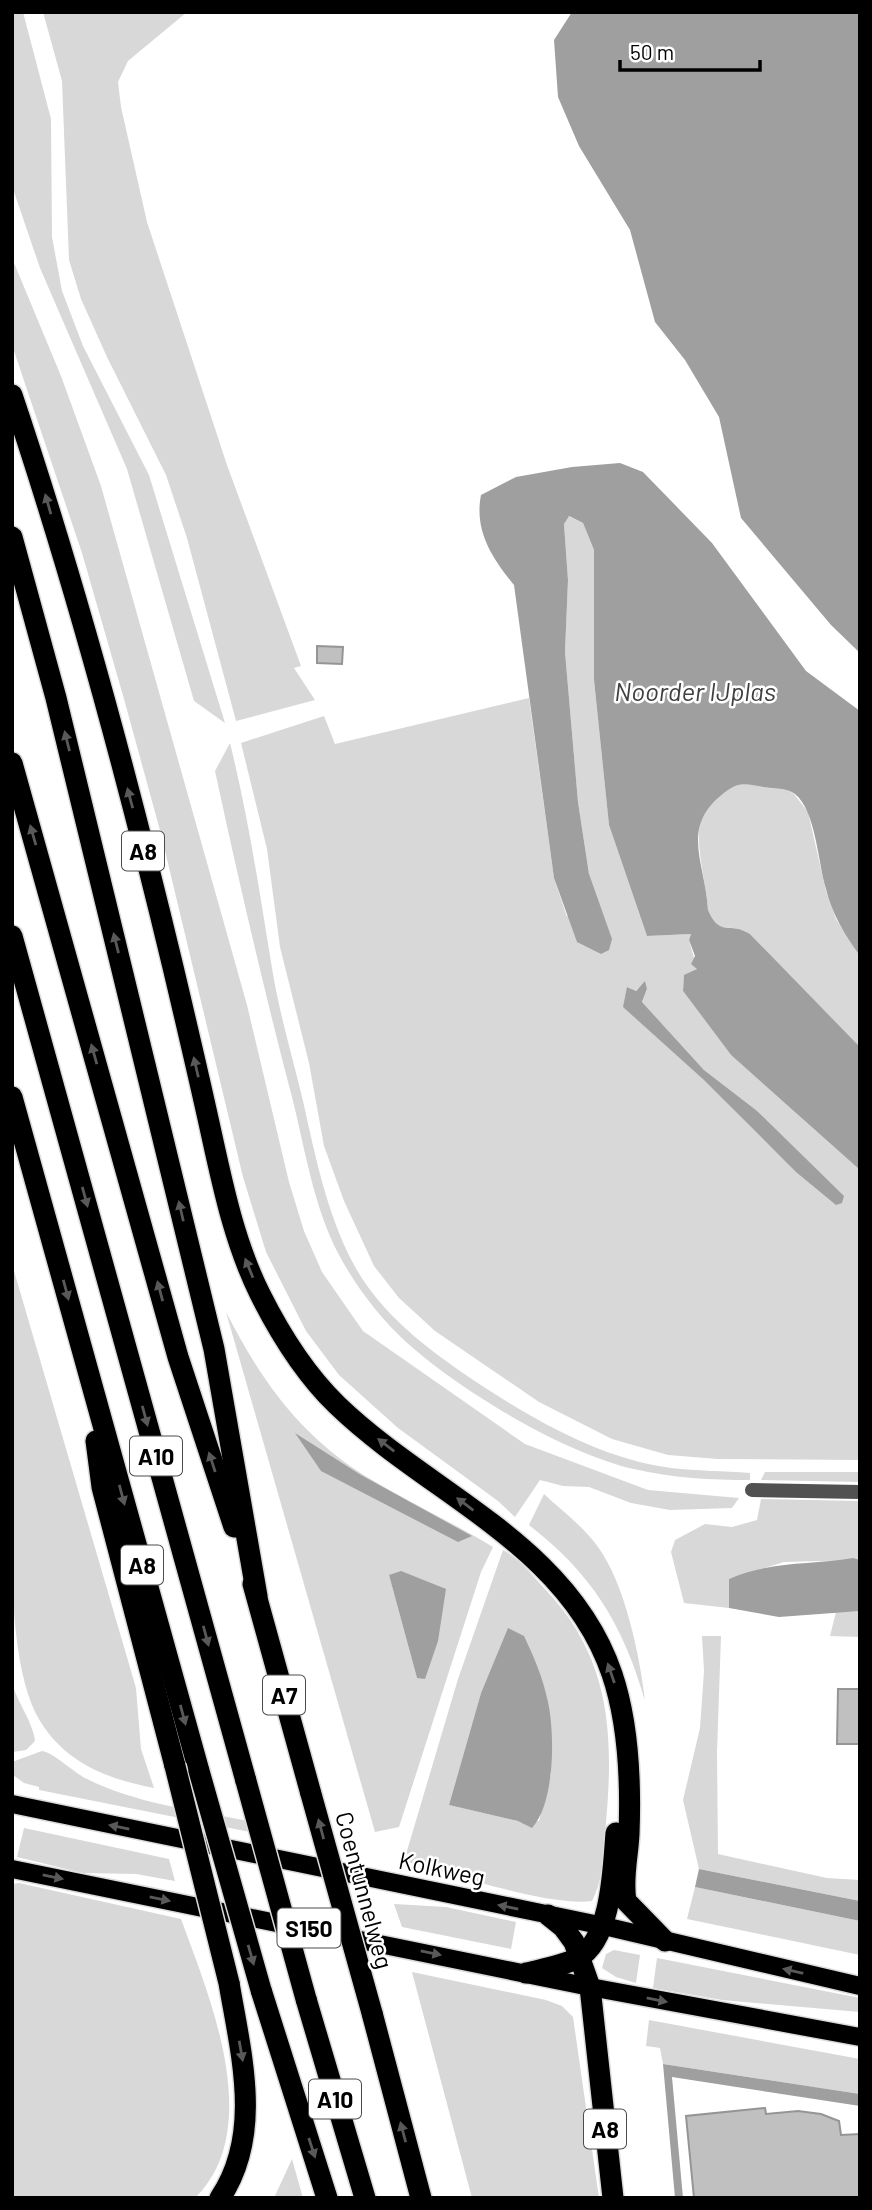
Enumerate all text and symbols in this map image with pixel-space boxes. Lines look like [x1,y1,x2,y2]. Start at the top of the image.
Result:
scale bar [620,28,760,72]
text: 50 m [630,39,674,64]
one-way arrow [42,494,52,515]
water label: Noorder IJplas [614,675,776,706]
one-way arrow [61,730,72,752]
one-way arrow [124,787,135,809]
one-way arrow [27,824,37,845]
road number: A8 [122,832,164,870]
one-way arrow [110,932,121,954]
one-way arrow [88,1043,99,1065]
one-way arrow [190,1056,201,1078]
one-way arrow [80,1186,91,1208]
one-way arrow [176,1200,187,1222]
one-way arrow [244,1257,255,1278]
one-way arrow [61,1280,71,1301]
one-way arrow [154,1280,165,1302]
one-way arrow [141,1406,151,1427]
road number: A10 [130,1436,182,1476]
one-way arrow [377,1439,395,1453]
one-way arrow [207,1451,217,1472]
one-way arrow [118,1485,128,1506]
one-way arrow [456,1498,474,1512]
road number: A8 [121,1546,163,1584]
one-way arrow [201,1625,212,1647]
one-way arrow [605,1662,616,1683]
road number: A7 [263,1676,305,1714]
one-way arrow [178,1704,189,1726]
street label: Coentunnelweg [330,1808,400,1972]
one-way arrow [315,1818,326,1840]
one-way arrow [108,1822,130,1833]
street label: Kolkweg [396,1845,488,1891]
one-way arrow [42,1872,64,1883]
one-way arrow [149,1893,171,1904]
one-way arrow [497,1901,519,1912]
road number: S150 [278,1909,340,1948]
one-way arrow [246,1945,256,1966]
one-way arrow [420,1947,442,1958]
one-way arrow [782,1965,804,1976]
one-way arrow [646,1994,668,2005]
one-way arrow [236,2040,247,2062]
road number: A10 [309,2080,361,2118]
road number: A8 [584,2110,626,2148]
one-way arrow [398,2121,408,2142]
one-way arrow [307,2138,317,2159]

